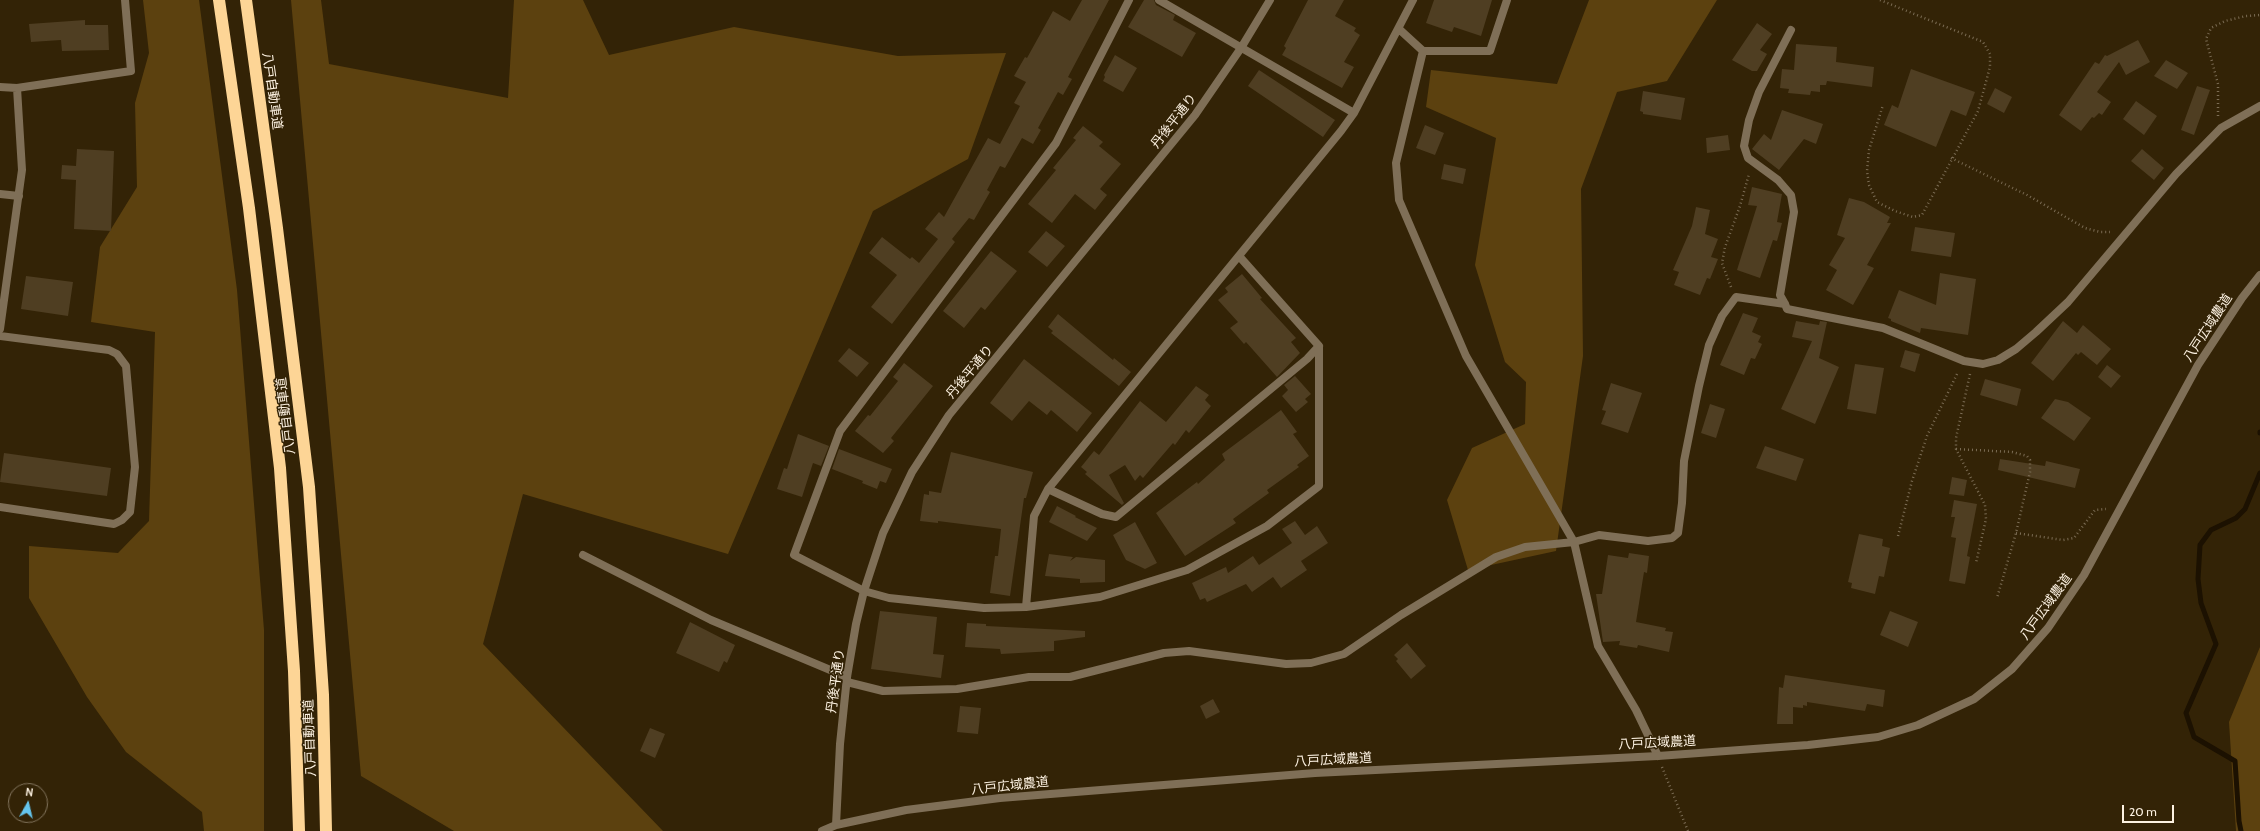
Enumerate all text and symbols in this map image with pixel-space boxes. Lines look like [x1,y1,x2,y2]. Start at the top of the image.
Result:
street label: 八戸自動車道 [259,51,285,131]
street label: 丹後平通り [1148,91,1200,151]
street label: 八戸広域農道 [2180,291,2236,365]
street label: 丹後平通り [943,342,997,402]
street label: 八戸自動車道 [274,376,298,456]
street label: 八戸広域農道 [2017,571,2075,643]
street label: 丹後平通り [824,648,848,714]
street label: 八戸自動車道 [301,699,319,777]
street label: 八戸広域農道 [1618,733,1696,753]
street label: 八戸広域農道 [1294,750,1372,770]
street label: 八戸広域農道 [970,774,1050,798]
north arrow [8,783,48,823]
text: N [25,785,34,800]
scale bar [2124,797,2176,823]
text: 20 m [2129,804,2157,819]

